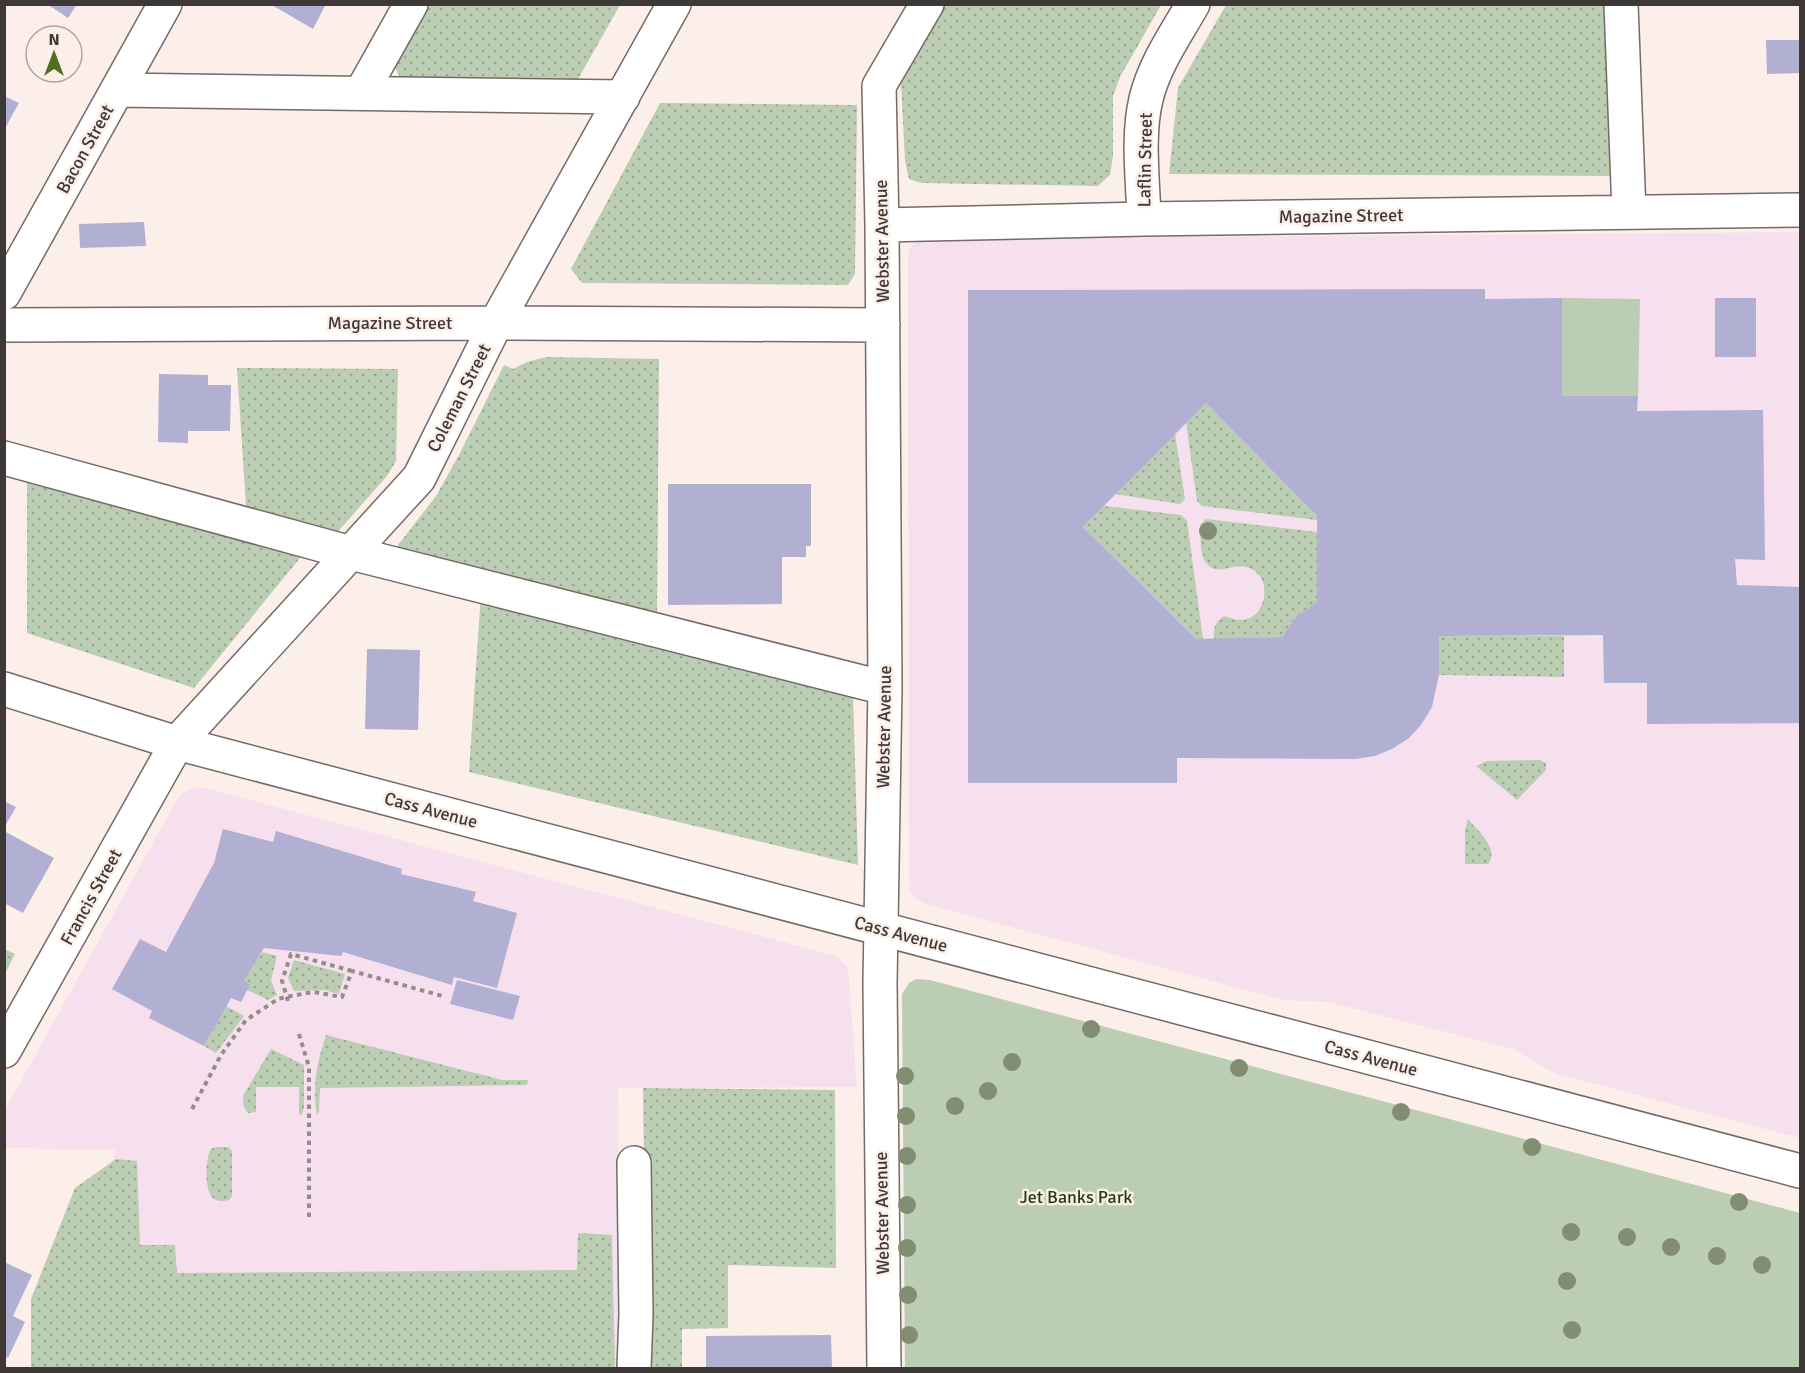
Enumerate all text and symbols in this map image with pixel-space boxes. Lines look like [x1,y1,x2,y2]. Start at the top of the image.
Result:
north arrow [24,24,84,84]
text: N [48,30,60,50]
street label: Bacon Street [52,101,118,197]
street label: Laflin Street [1133,112,1157,208]
street label: Webster Avenue [870,179,894,303]
street label: Magazine Street [1278,204,1404,228]
street label: Magazine Street [328,312,452,334]
street label: Coleman Street [422,340,496,456]
street label: Webster Avenue [872,665,896,789]
street label: Cass Avenue [382,787,480,833]
street label: Francis Street [56,845,126,949]
street label: Cass Avenue [852,911,950,957]
street label: Cass Avenue [1322,1035,1420,1081]
street label: Webster Avenue [870,1151,894,1275]
park label: Jet Banks Park [1020,1186,1132,1208]

